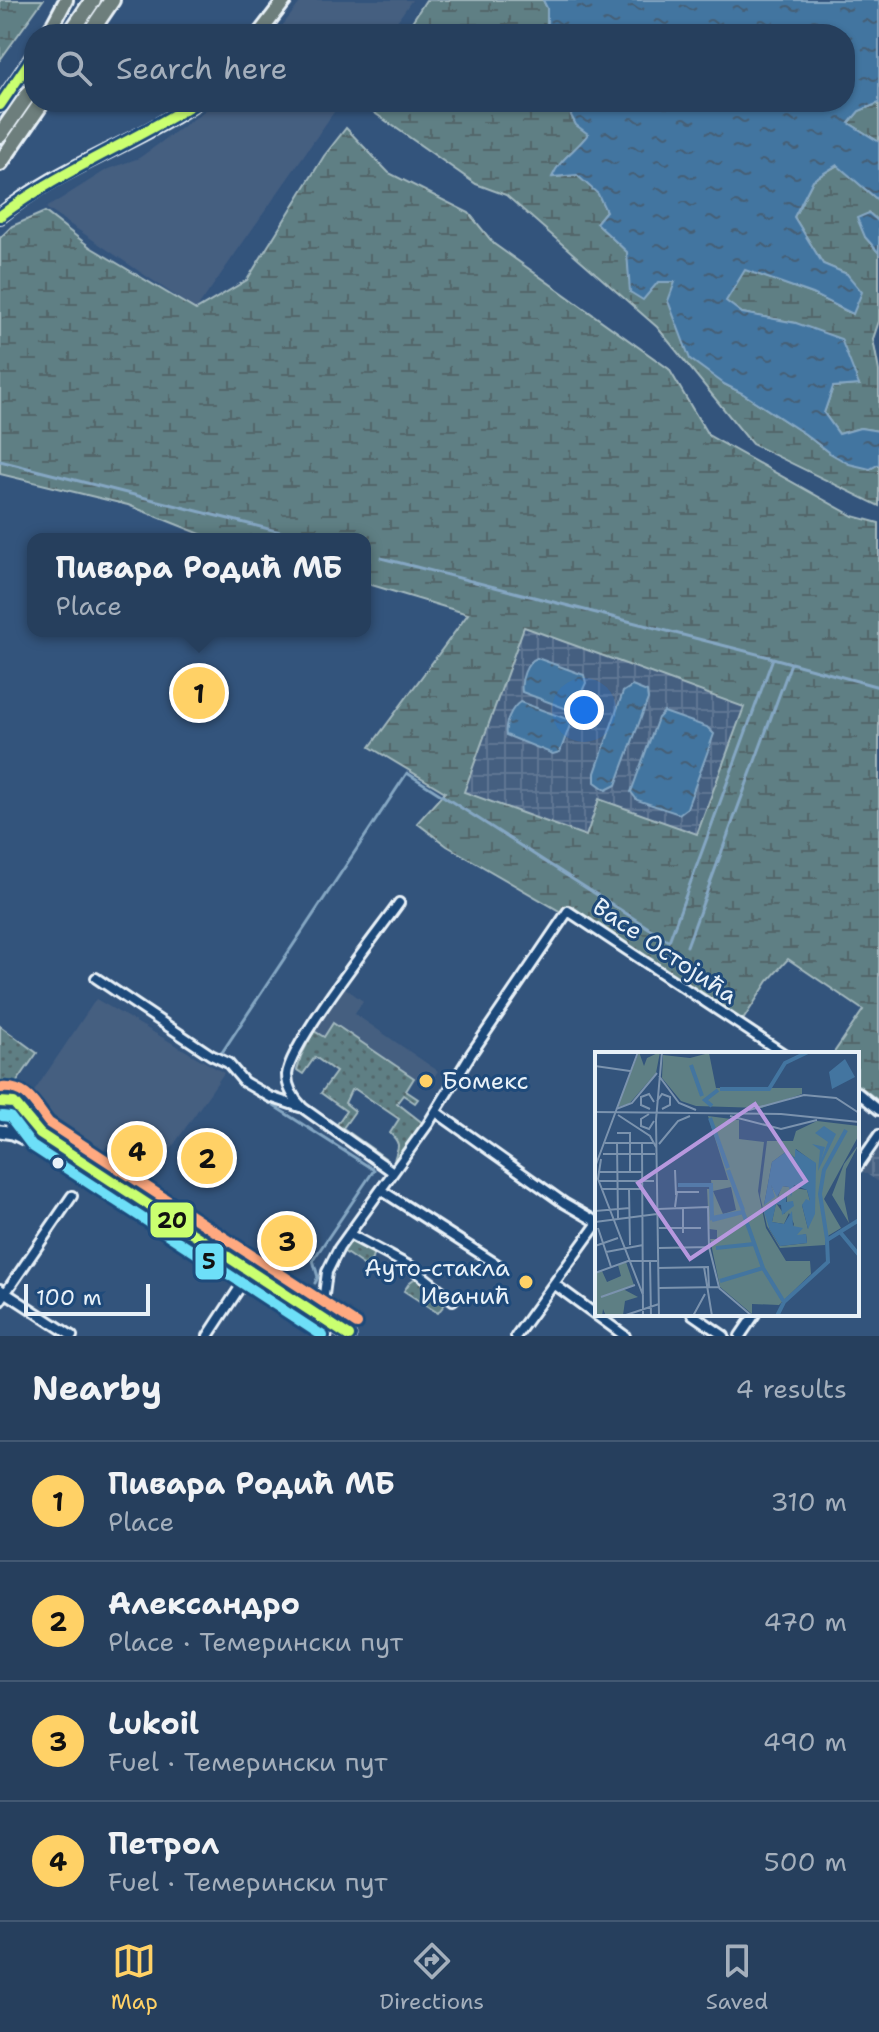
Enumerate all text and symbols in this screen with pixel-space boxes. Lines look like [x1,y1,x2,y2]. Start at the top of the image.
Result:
search box [24,24,855,112]
icon: search [52,46,96,90]
text: Search here [116,48,287,89]
popup [27,533,371,637]
text: Пивара Родић МБ [56,547,342,588]
text: Place [56,588,122,623]
pin: 1 [173,663,225,723]
your location [564,690,604,730]
street label: Васе Остојића [586,891,744,1011]
inset map [595,1052,859,1316]
place label: Бомекс [442,1065,529,1097]
marker: Бомекс [417,1072,435,1090]
pin: 4 [111,1121,163,1181]
pin: 2 [181,1128,233,1188]
unlabelled marker [50,1155,66,1171]
line badge: 20 [149,1201,195,1239]
text: 20 [157,1206,187,1235]
pin: 3 [261,1211,313,1271]
line badge: 5 [194,1242,225,1281]
text: 5 [202,1247,216,1276]
place label: Ауто-стакла Иванић [364,1252,510,1312]
marker: Ауто-стакла Иванић [517,1273,535,1291]
scale bar [24,1280,150,1316]
text: 100 m [36,1283,102,1312]
text: Nearby [32,1365,162,1411]
text: 4 results [735,1371,847,1406]
text: Пивара Родић МБ [108,1463,395,1504]
text: 1 [52,1484,64,1519]
text: 310 m [771,1484,847,1519]
text: Place [108,1504,174,1539]
text: Александро [108,1583,300,1624]
text: 2 [49,1604,67,1639]
text: 470 m [764,1604,847,1639]
text: Place · Темерински пут [108,1624,403,1659]
text: Lukoil [108,1703,199,1744]
text: 3 [49,1724,67,1759]
text: 490 m [763,1724,847,1759]
text: Fuel · Темерински пут [108,1744,387,1779]
text: Петрол [108,1823,219,1864]
text: 4 [49,1844,67,1879]
text: 500 m [764,1844,847,1879]
text: Fuel · Темерински пут [108,1864,387,1899]
tab: Map [111,1939,158,2016]
tab: Directions [379,1939,484,2016]
tab: Saved [706,1939,768,2016]

